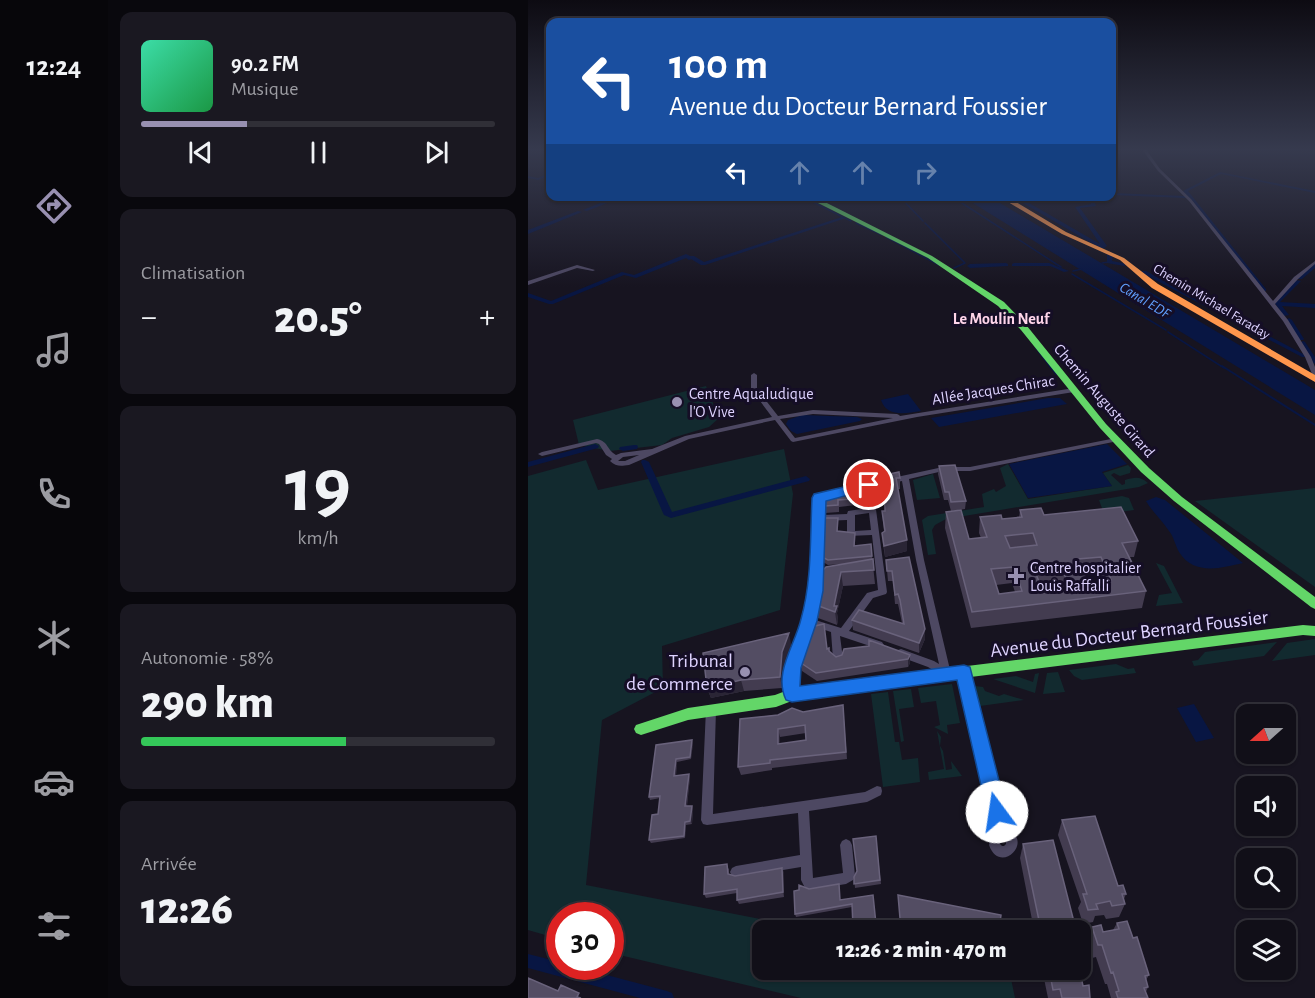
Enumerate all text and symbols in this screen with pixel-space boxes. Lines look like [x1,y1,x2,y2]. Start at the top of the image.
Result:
icon: left [570,42,648,120]
text: 100 m [669,44,768,86]
text: 12:24 [27,53,81,80]
text: 90.2 FM [231,53,299,75]
text: Musique [231,79,298,99]
text: Avenue du Docteur Bernard Foussier [669,93,1047,120]
icon: previous [184,136,217,169]
icon: pause [302,136,335,169]
icon: next [420,136,453,169]
icon: left [720,156,753,189]
icon: ahead [783,156,816,189]
icon: ahead [846,156,879,189]
icon: right [909,156,942,189]
icon: directions [33,185,75,227]
street label: Chemin Michael Faraday [1151,262,1272,342]
text: Climatisation [141,263,245,283]
water label: Canal EDF [1117,280,1174,322]
text: 20.5° [274,296,362,341]
text: − [141,301,157,334]
text: + [479,301,495,334]
district label: Le Moulin Neuf [953,311,1051,327]
icon: music [33,329,75,371]
street label: Chemin Auguste Girard [1051,341,1158,460]
street label: Allée Jacques Chirac [931,372,1056,408]
place label: Centre Aqualudique l'O Vive [689,386,814,420]
marker: Centre Aqualudique l'O Vive [670,395,684,409]
text: 19 [285,448,351,526]
pin [843,459,894,510]
icon: arrive [852,468,885,501]
icon: phone [33,473,75,515]
text: km/h [297,528,339,548]
place label: Centre hospitalier Louis Raffalli [1030,560,1142,594]
marker: Centre hospitalier Louis Raffalli [1007,567,1025,585]
street label: Avenue du Docteur Bernard Foussier [989,607,1270,661]
icon: climate [33,617,75,659]
text: Autonomie · 58% [141,648,274,668]
place label: Tribunal de Commerce [626,651,733,694]
marker: Tribunal de Commerce [738,665,752,679]
text: 290 km [141,681,274,726]
north arrow [1236,704,1296,764]
map controls [1236,704,1296,980]
icon: car [33,761,75,803]
button: sound [1236,776,1296,836]
position arrow [965,780,1029,844]
button: search [1236,848,1296,908]
text: Arrivée [141,854,197,874]
text: 12:26 [141,887,233,932]
speed limit sign: 30 [546,902,624,980]
icon: filters [33,905,75,947]
button: layers [1236,920,1296,980]
text: 12:26 · 2 min · 470 m [836,939,1007,961]

